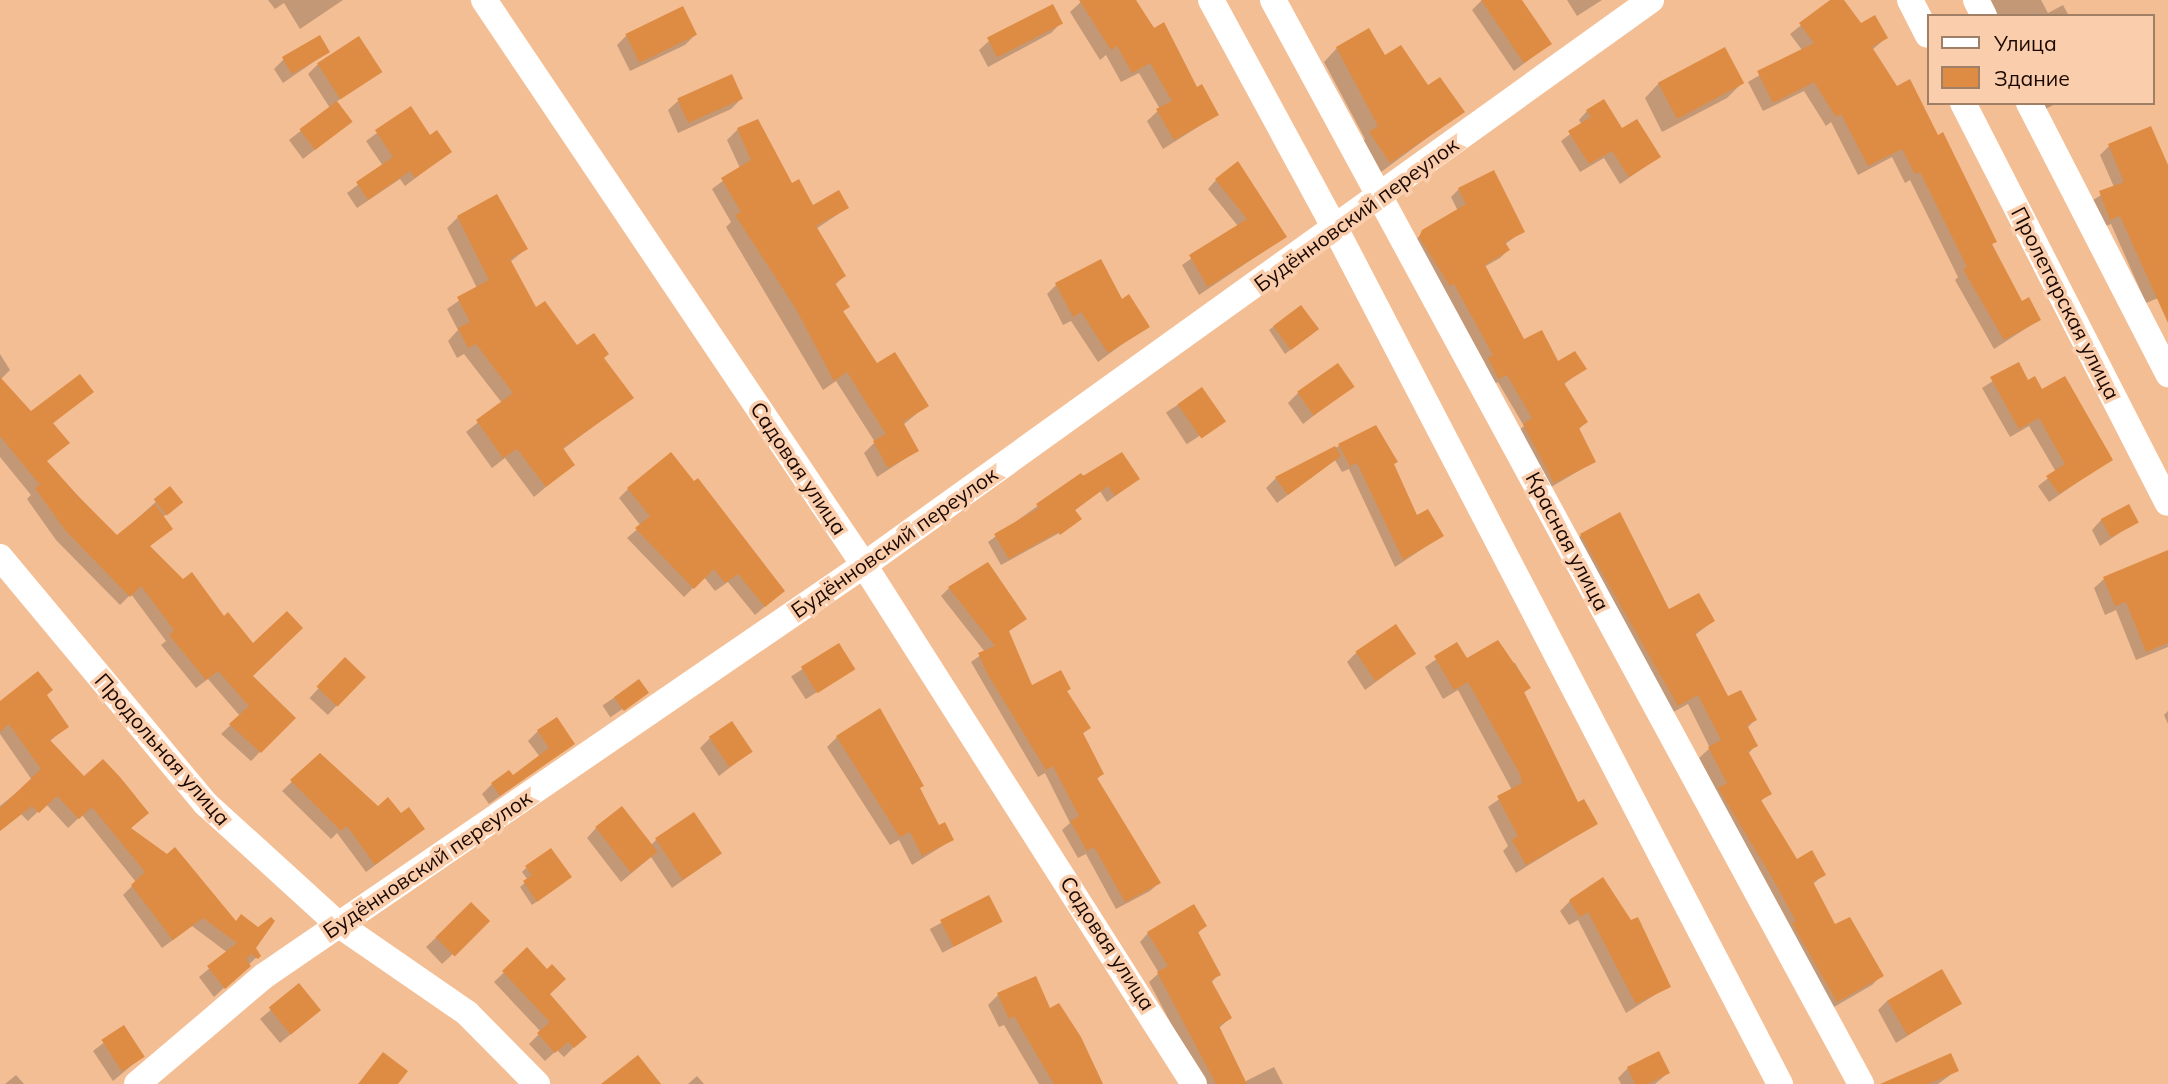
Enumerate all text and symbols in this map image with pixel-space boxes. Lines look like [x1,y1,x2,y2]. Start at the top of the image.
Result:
legend [1926,14,2154,105]
text: Улица [1994,30,2057,56]
text: Здание [1994,65,2070,91]
street label: Будённовский переулок [1249,131,1463,297]
street label: Пролетарская улица [2006,202,2126,404]
street label: Садовая улица [745,397,853,539]
street label: Будённовский переулок [786,461,1002,623]
street label: Красная улица [1521,467,1615,615]
street label: Продольная улица [90,668,236,830]
street label: Будённовский переулок [318,785,536,943]
street label: Садовая улица [1055,871,1161,1015]

